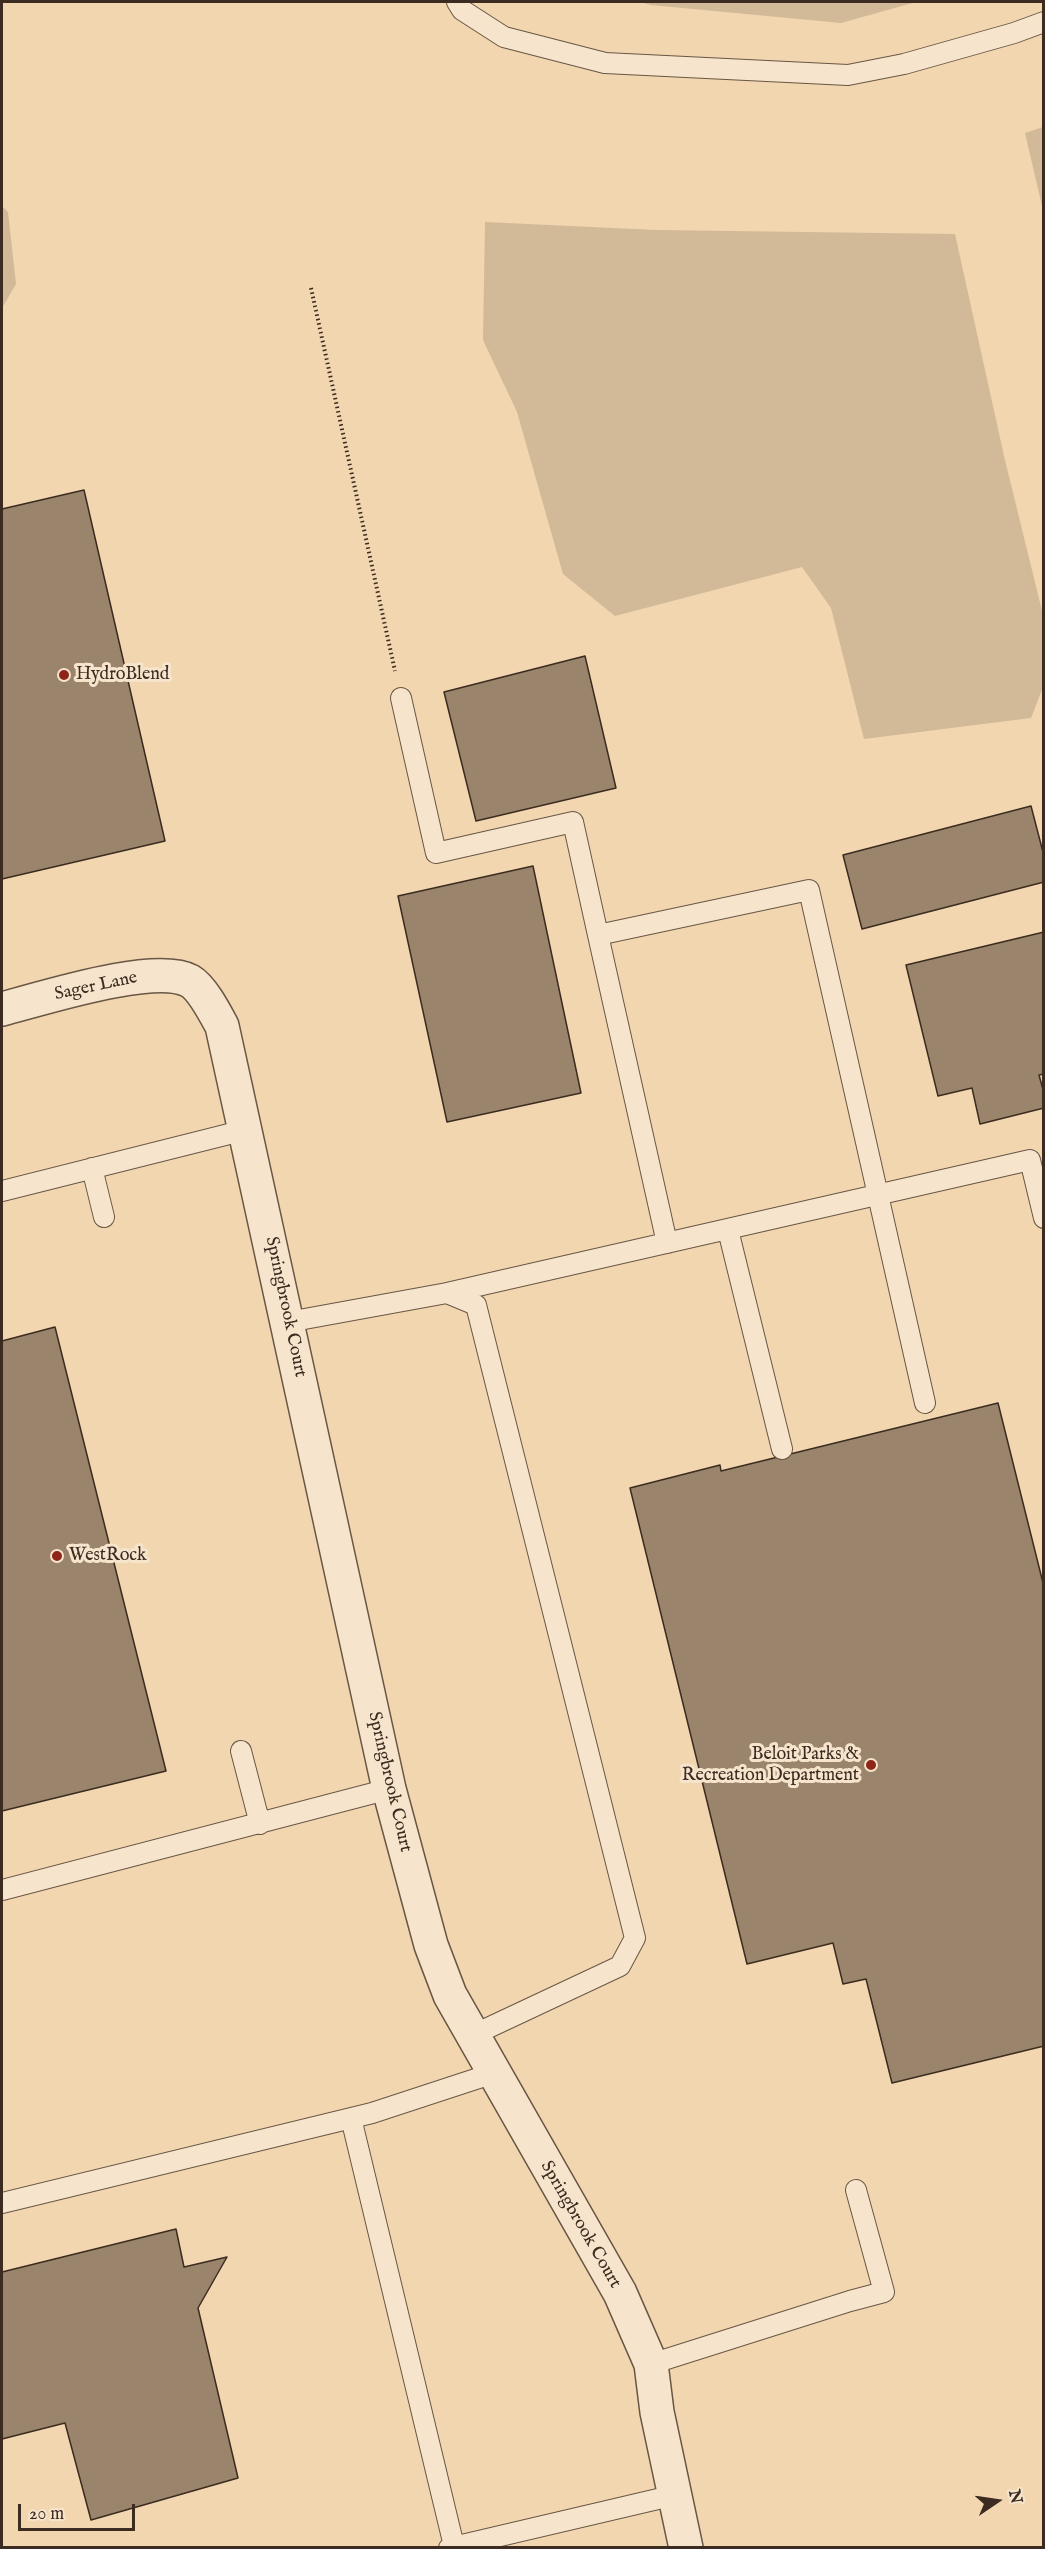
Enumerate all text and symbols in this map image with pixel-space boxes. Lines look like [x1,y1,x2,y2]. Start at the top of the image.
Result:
place label: HydroBlend [76,664,169,686]
marker: HydroBlend [57,668,71,682]
street label: Sager Lane [53,968,139,1006]
street label: Springbrook Court [260,1235,310,1379]
place label: WestRock [69,1545,147,1567]
marker: WestRock [50,1549,64,1563]
street label: Springbrook Court [362,1710,416,1854]
place label: Beloit Parks & Recreation Department [682,1744,859,1786]
marker: Beloit Parks & Recreation Department [864,1758,878,1772]
street label: Springbrook Court [535,2158,625,2292]
north arrow [967,2471,1027,2531]
text: N [1003,2488,1026,2506]
scale bar [21,2492,138,2530]
text: 20 m [29,2503,64,2526]

